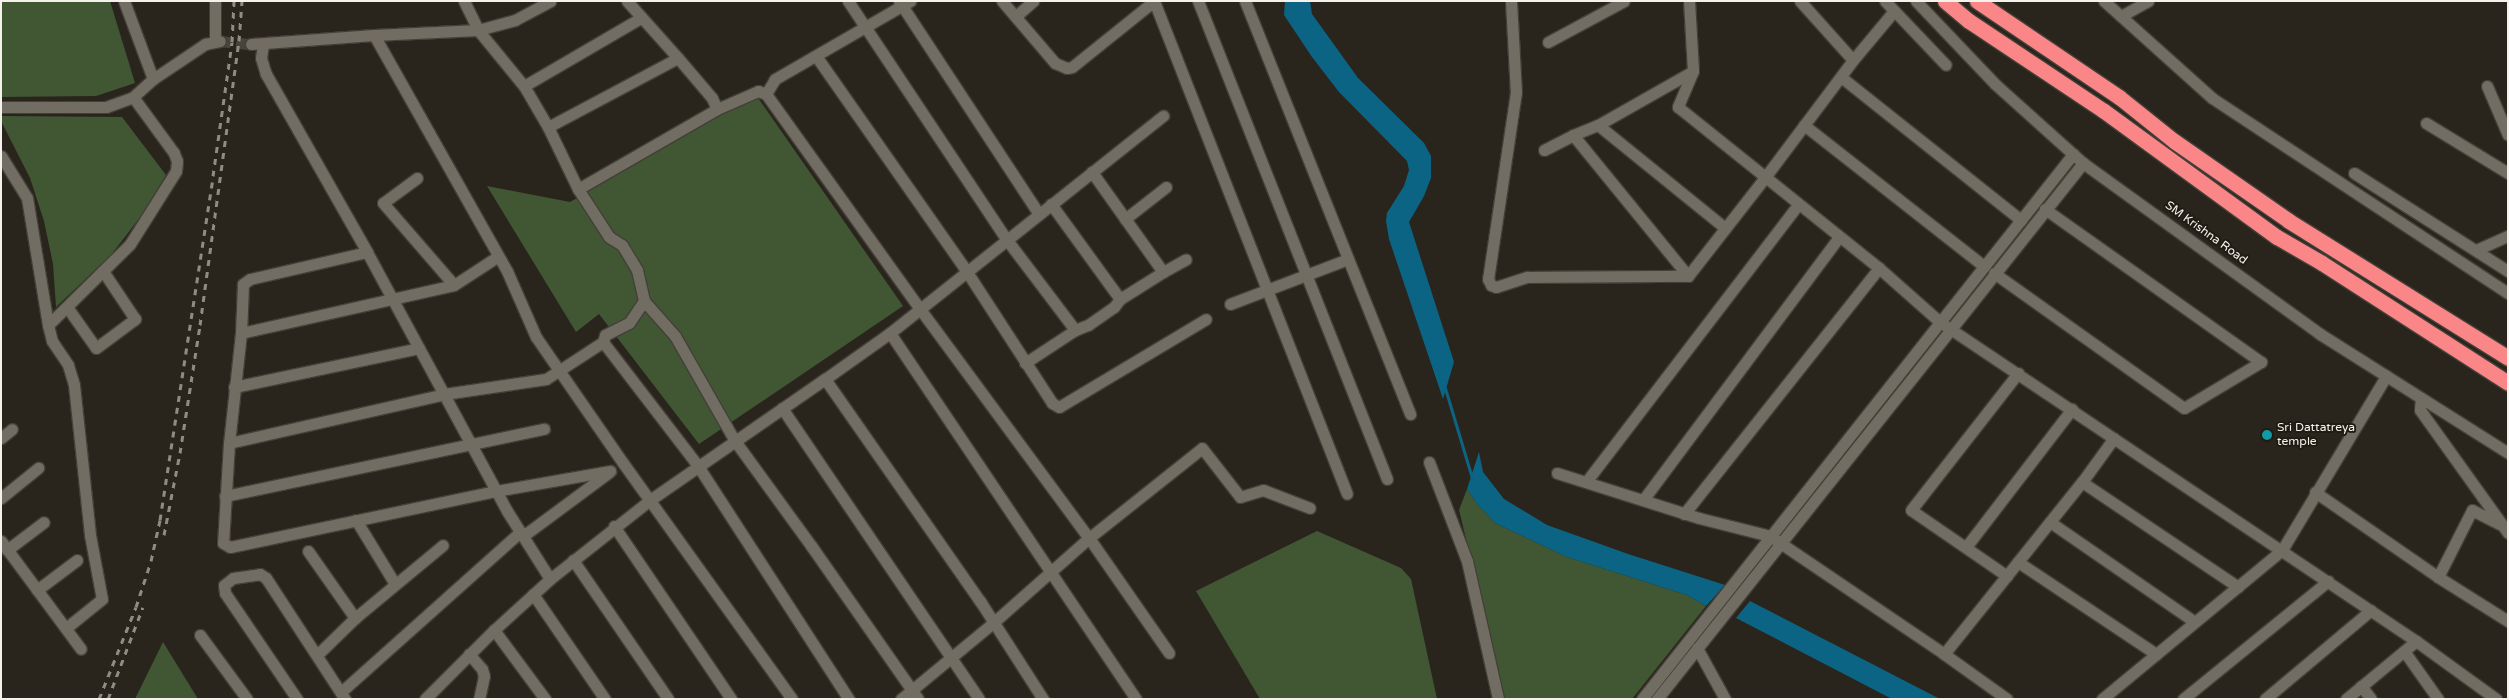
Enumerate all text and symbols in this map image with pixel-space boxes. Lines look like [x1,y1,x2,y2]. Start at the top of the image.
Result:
street label: SM Krishna Road [2162,198,2250,268]
place label: Sri Dattatreya temple [2277,421,2355,449]
marker: Sri Dattatreya temple [2261,429,2273,441]

